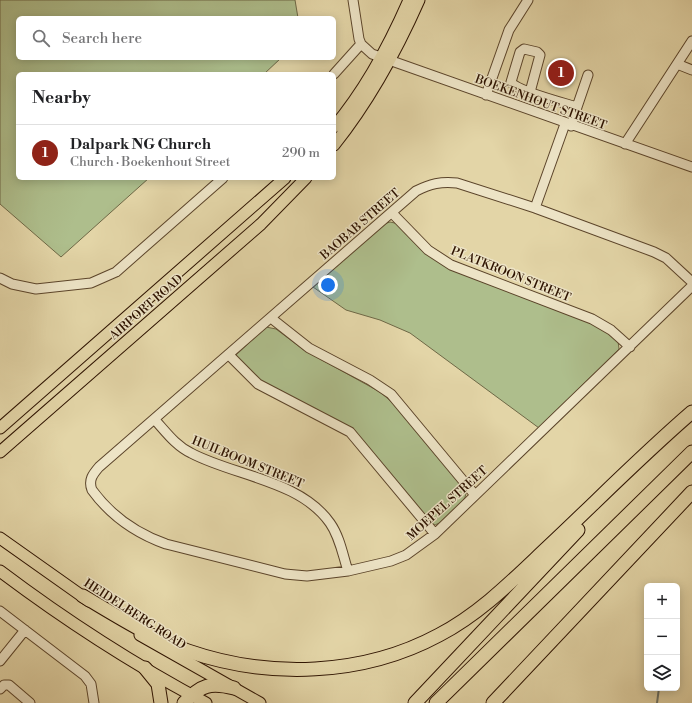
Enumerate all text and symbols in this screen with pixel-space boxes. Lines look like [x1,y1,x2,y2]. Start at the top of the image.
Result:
search box [16,16,336,60]
icon: search [30,27,52,49]
text: Search here [62,29,142,48]
pin: 1 [548,58,574,88]
street label: BOEKENHOUT STREET [472,71,609,133]
text: Nearby [32,87,91,109]
text: Dalpark NG Church [70,135,211,154]
text: 1 [42,145,48,161]
text: 290 m [282,145,320,161]
text: Church · Boekenhout Street [70,154,230,170]
street label: BAOBAB STREET [317,185,404,264]
street label: PLATKROON STREET [449,243,574,306]
street label: AIRPORT ROAD [106,271,186,344]
your location [318,275,338,295]
street label: HUILBOOM STREET [190,433,307,492]
street label: MOEPEL STREET [404,463,491,544]
street label: HEIDELBERG ROAD [81,576,189,653]
map controls [644,583,680,691]
button: + [644,583,680,619]
button: − [644,619,680,655]
button: layers [644,655,680,691]

